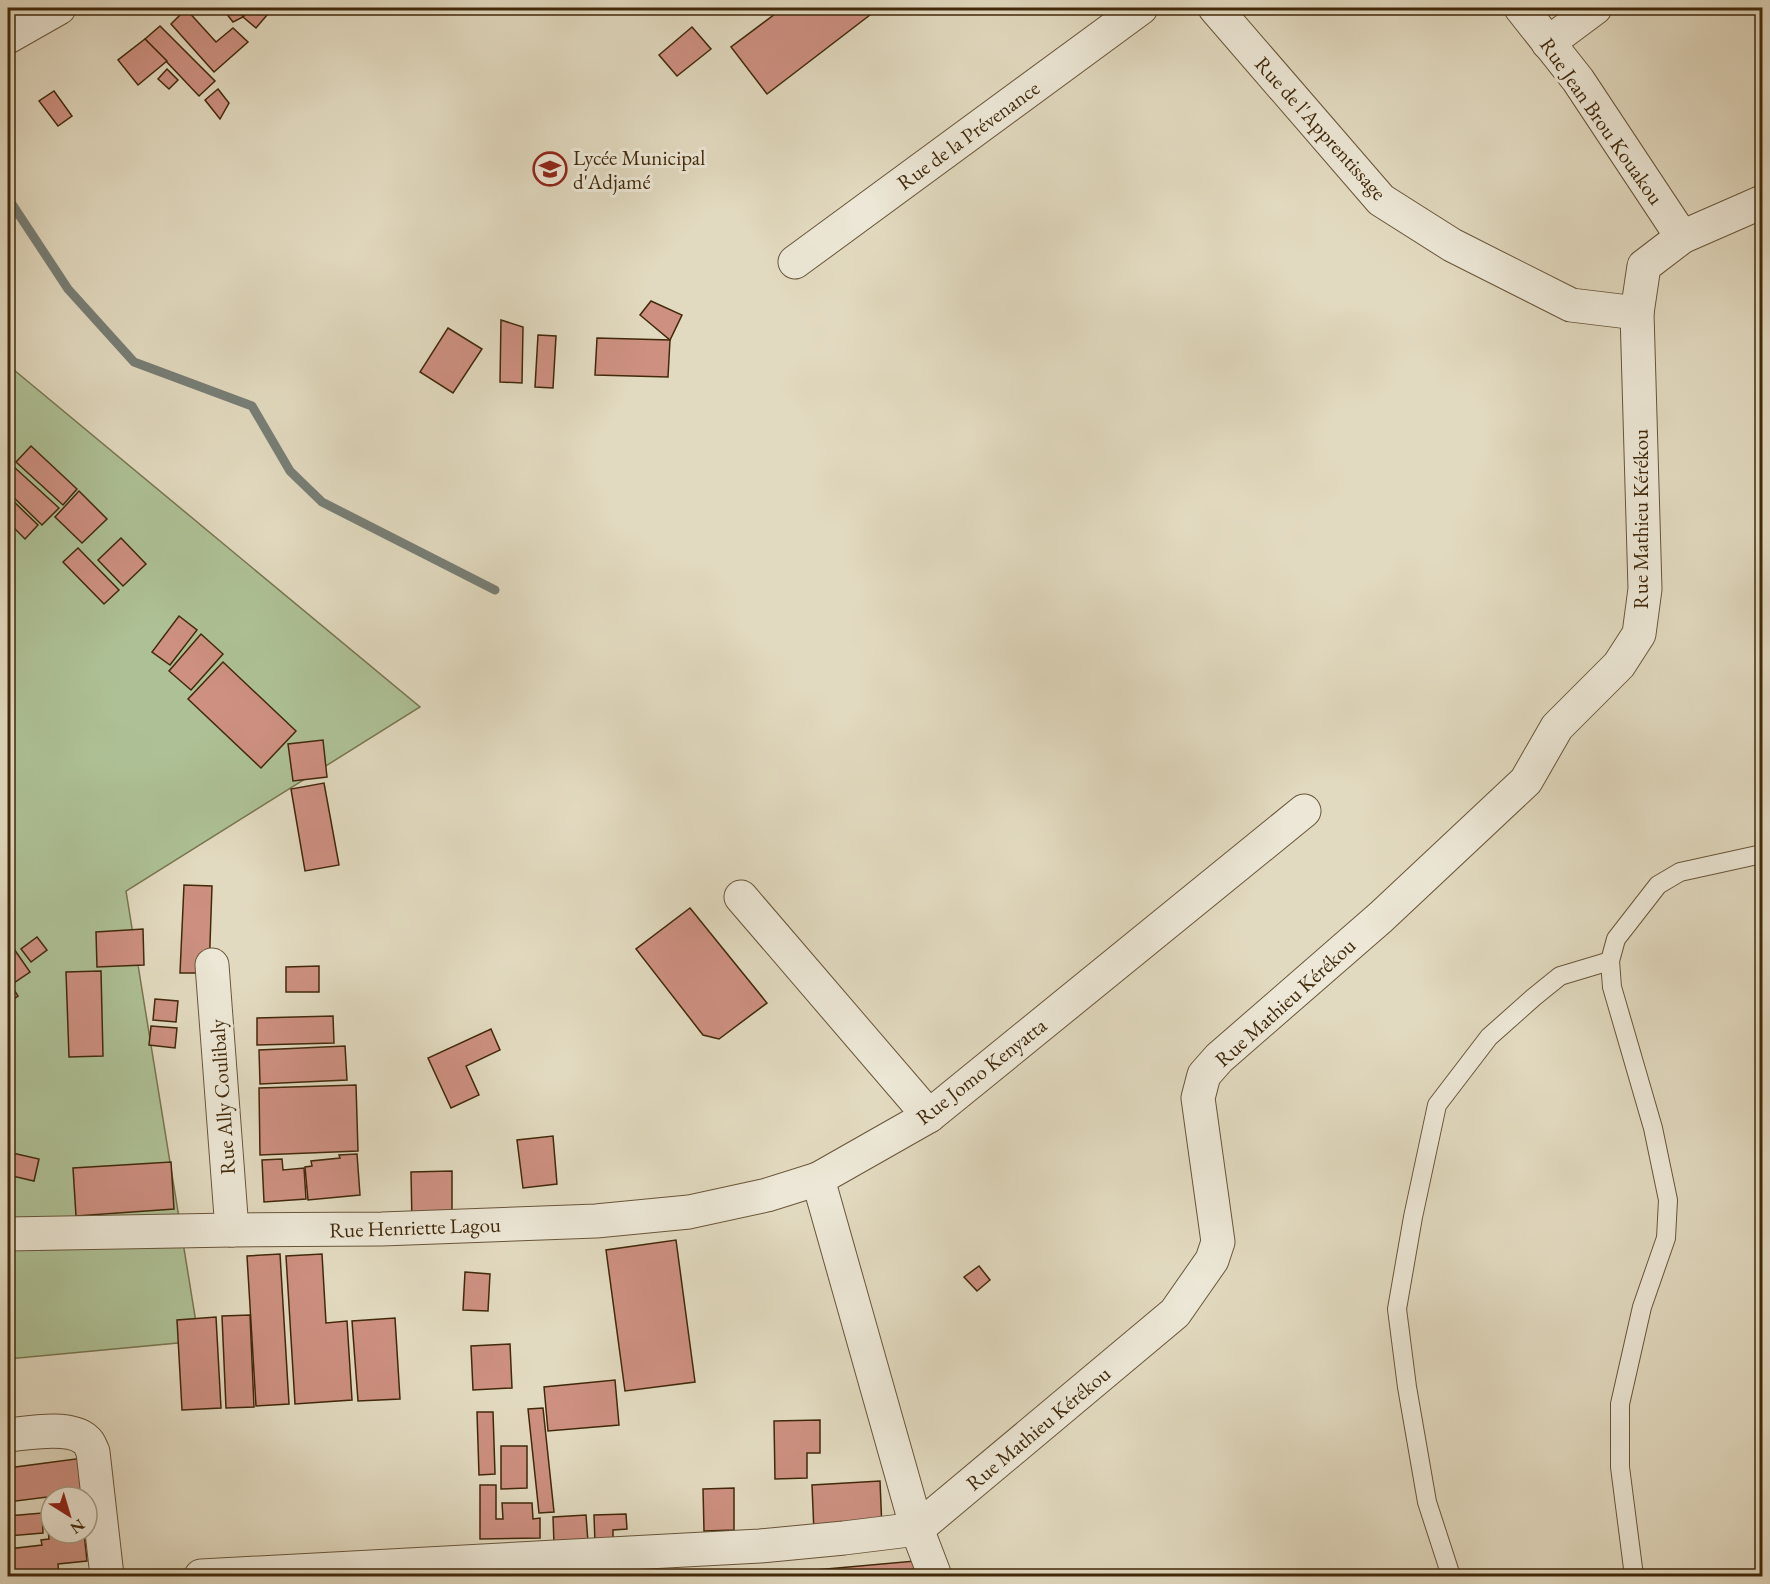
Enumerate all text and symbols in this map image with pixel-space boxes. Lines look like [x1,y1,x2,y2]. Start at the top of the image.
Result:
street label: Rue Jean Brou Kouakou [1534,32,1670,210]
street label: Rue de l'Apprentissage [1249,50,1393,206]
street label: Rue de la Prévenance [891,74,1045,196]
place label: Lycée Municipal d'Adjamé [573,144,705,195]
school or university icon: Lycée Municipal d'Adjamé [532,151,568,187]
street label: Rue Mathieu Kérékou [1627,429,1654,609]
street label: Rue Mathieu Kérékou [1209,932,1361,1072]
street label: Rue Jomo Kenyatta [910,1011,1052,1130]
street label: Rue Ally Coulibaly [203,1017,241,1176]
street label: Rue Henriette Lagou [329,1211,501,1243]
street label: Rue Mathieu Kérékou [960,1360,1116,1496]
north arrow [39,1485,99,1545]
text: N [66,1514,89,1539]

